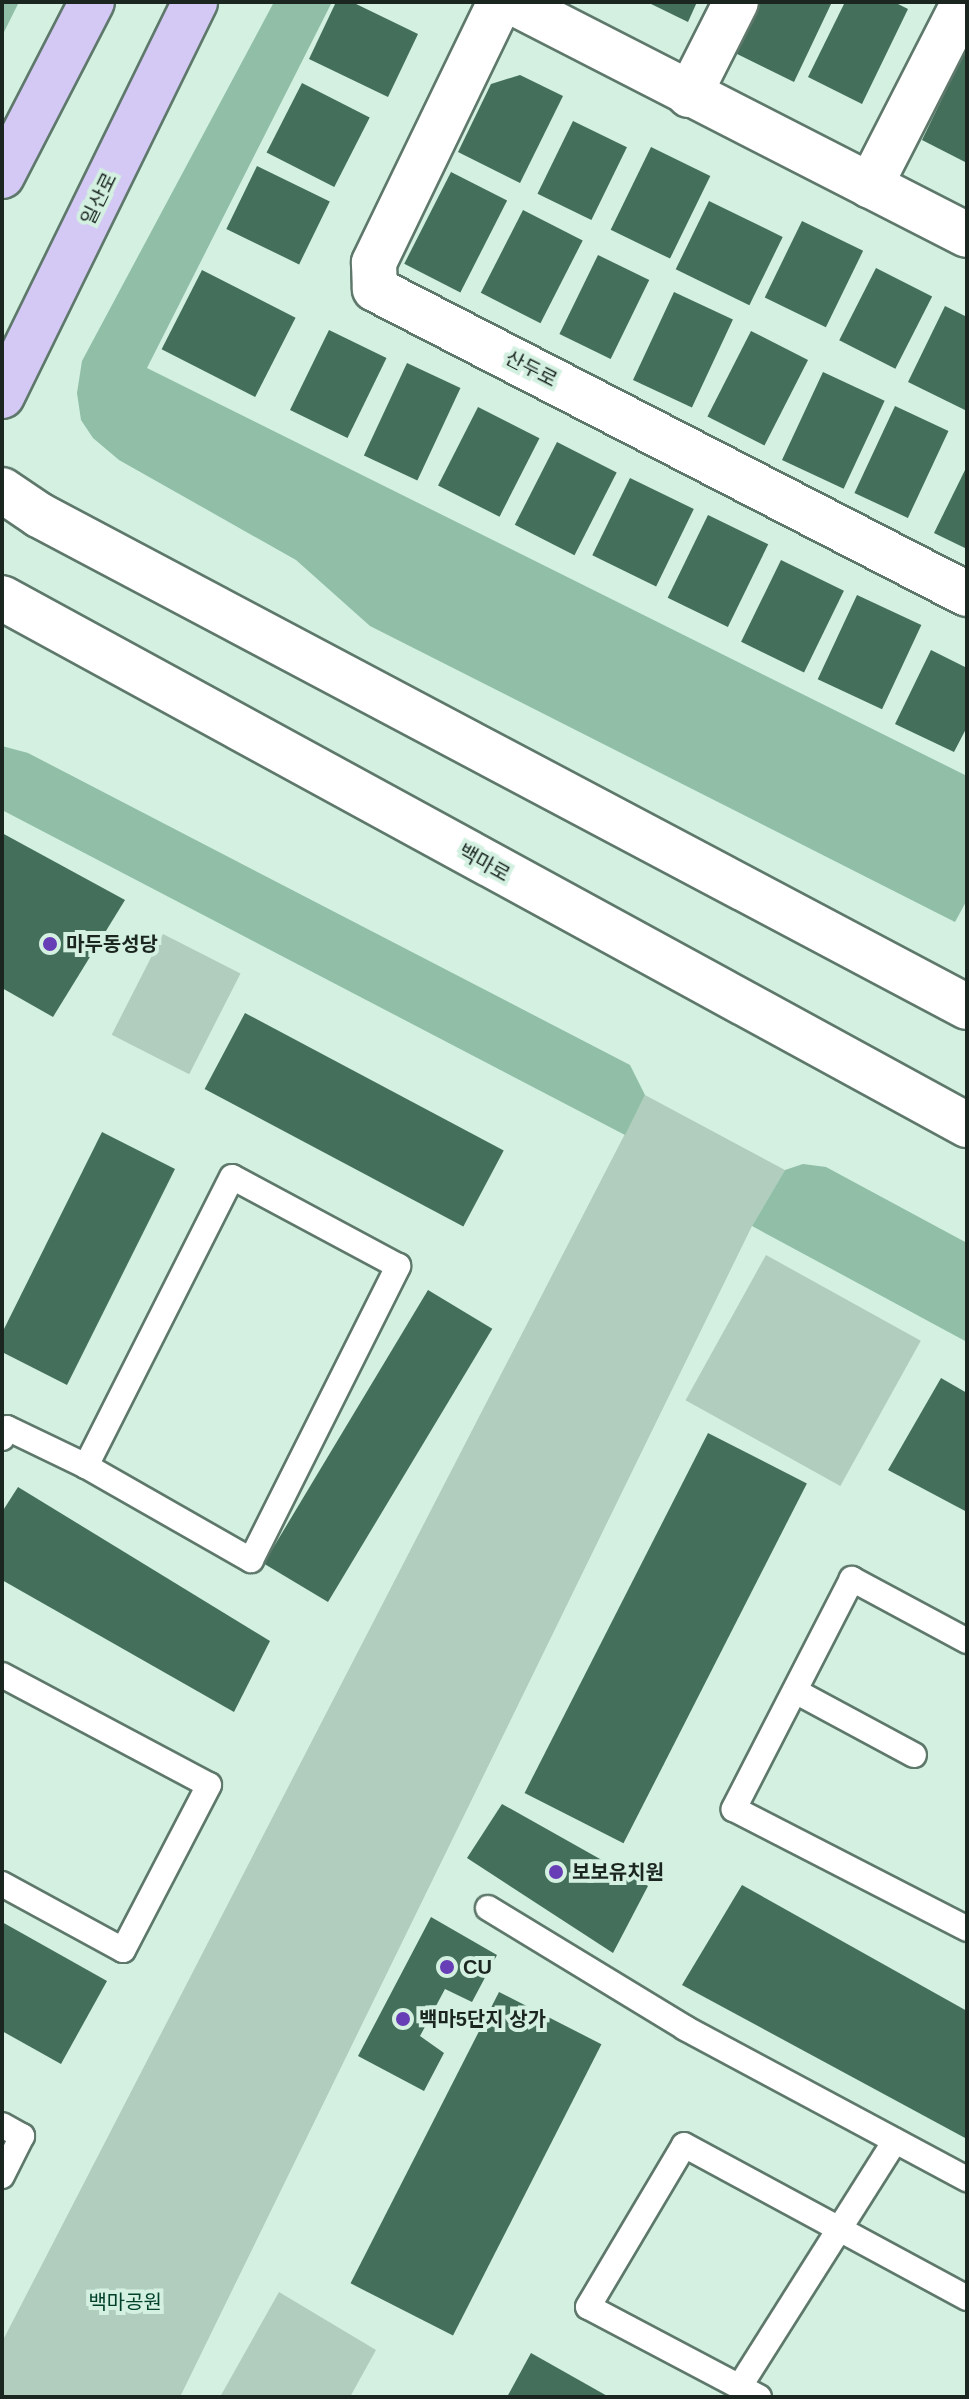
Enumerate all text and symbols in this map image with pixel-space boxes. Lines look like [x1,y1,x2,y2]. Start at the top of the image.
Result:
street label: 일산로 [76,169,122,229]
street label: 산두로 [501,346,561,392]
street label: 백마로 [454,839,514,887]
place label: 마두동성당 [66,932,158,956]
marker: 마두동성당 [41,935,59,953]
place label: 보보유치원 [572,1860,664,1884]
marker: 보보유치원 [547,1863,565,1881]
place label: CU [463,1955,492,1979]
marker: CU [438,1958,456,1976]
place label: 백마5단지 상가 [419,2007,546,2031]
marker: 백마5단지 상가 [394,2010,412,2028]
park label: 백마공원 [88,2290,162,2314]

